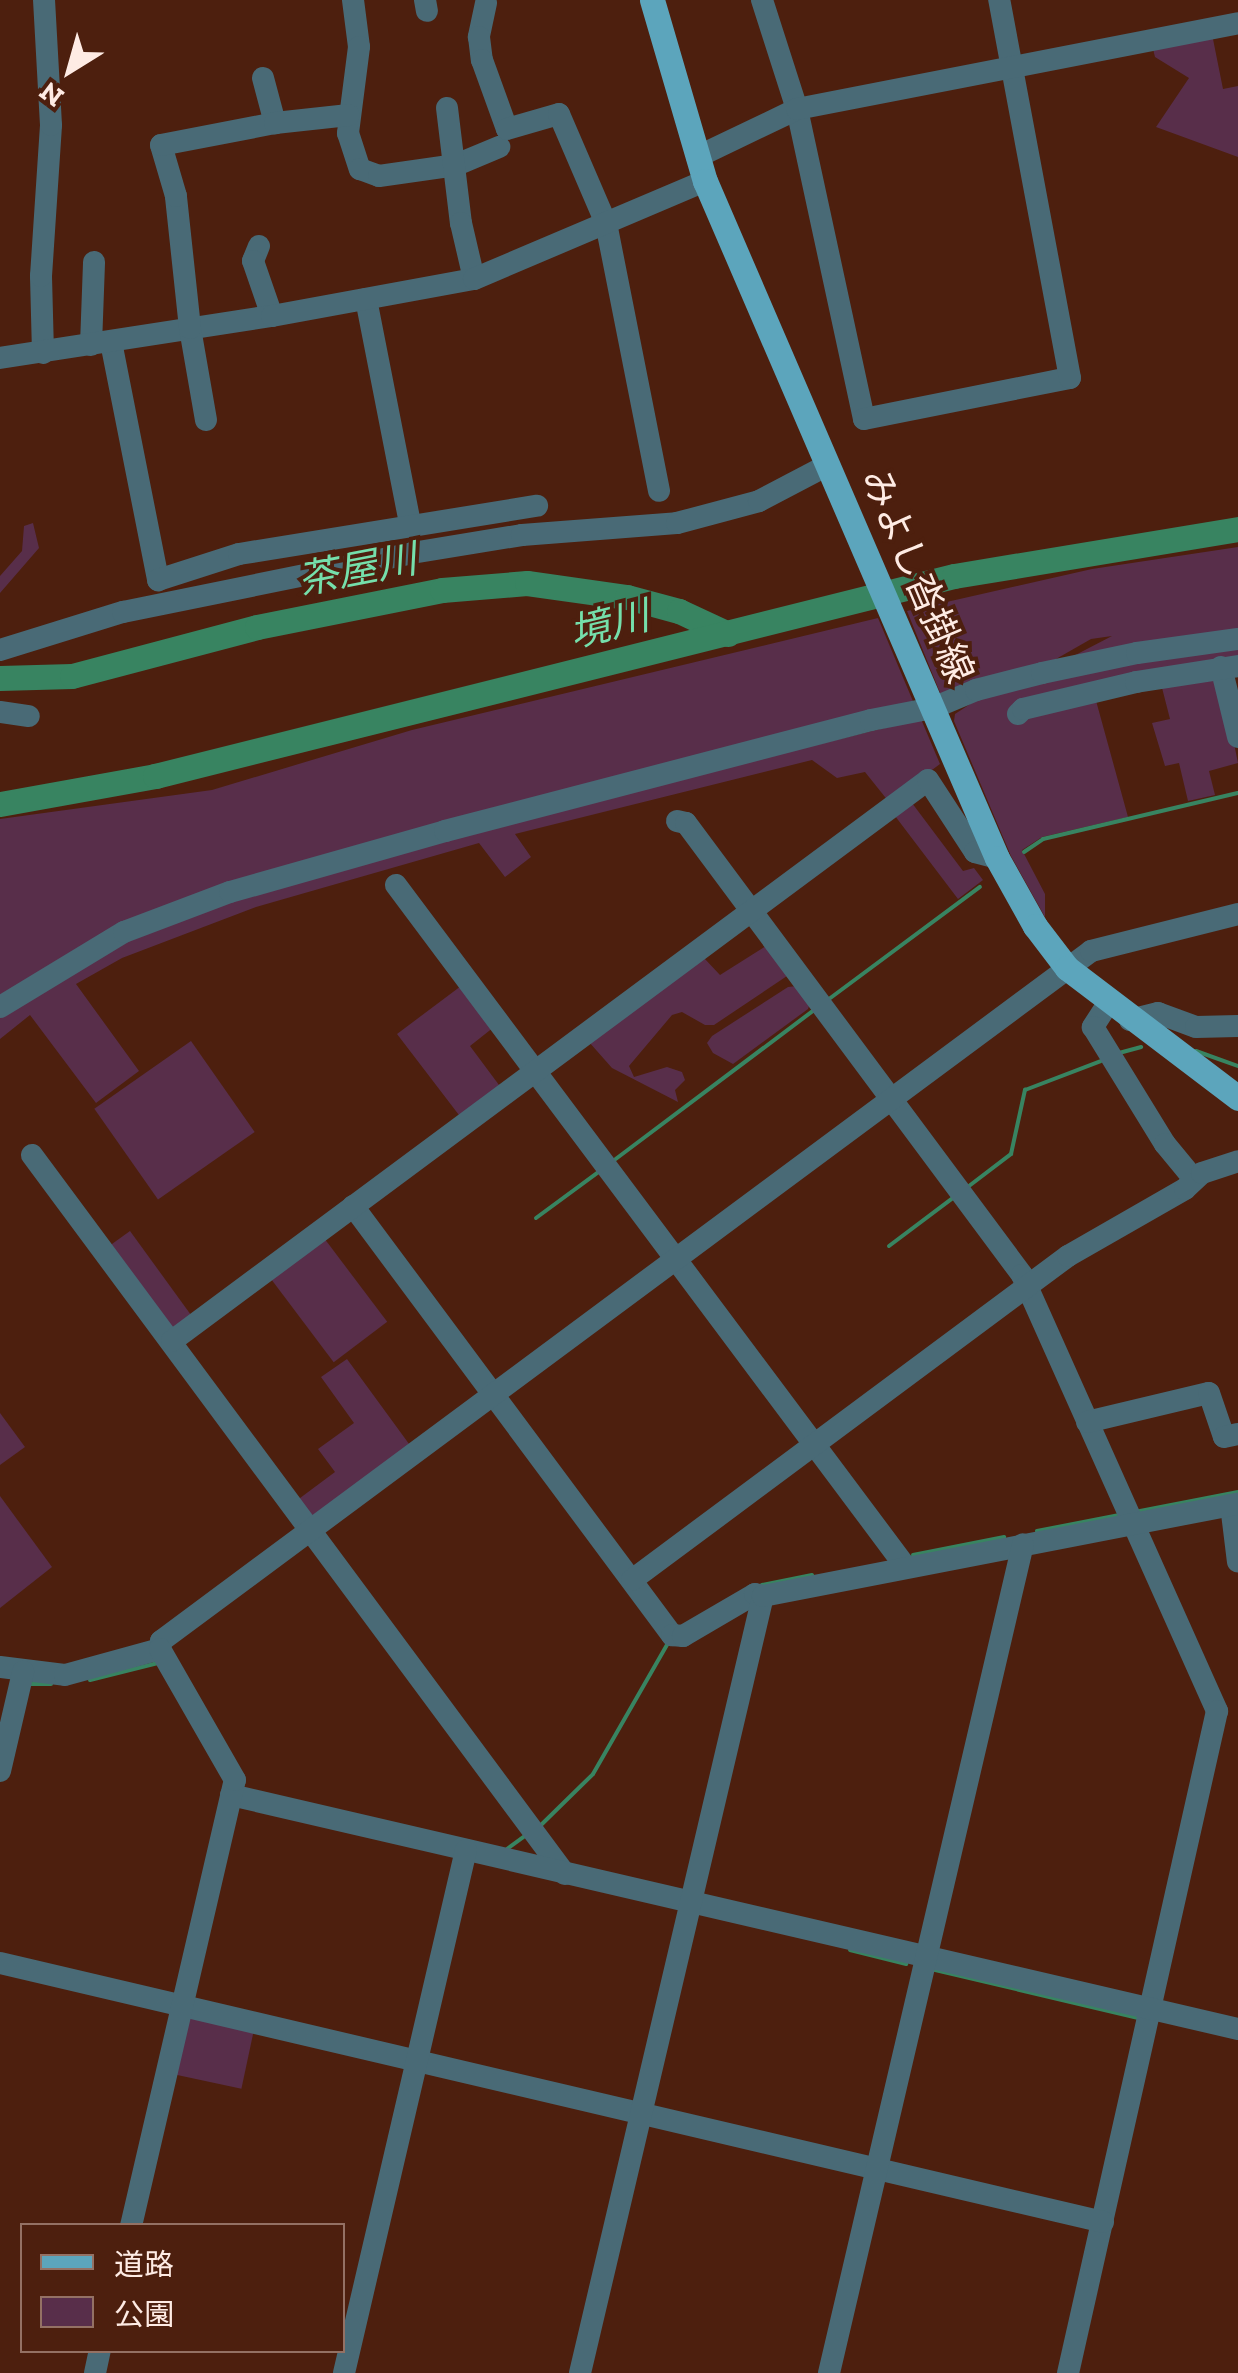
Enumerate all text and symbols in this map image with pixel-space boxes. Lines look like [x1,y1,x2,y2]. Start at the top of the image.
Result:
north arrow [20,20,120,120]
text: N [33,75,70,114]
street label: みよし沓掛線 [851,462,983,690]
water label: 茶屋川 [294,534,420,604]
water label: 境川 [564,591,654,657]
legend [20,2223,345,2353]
text: 道路 [114,2247,174,2283]
text: 公園 [114,2297,174,2333]

